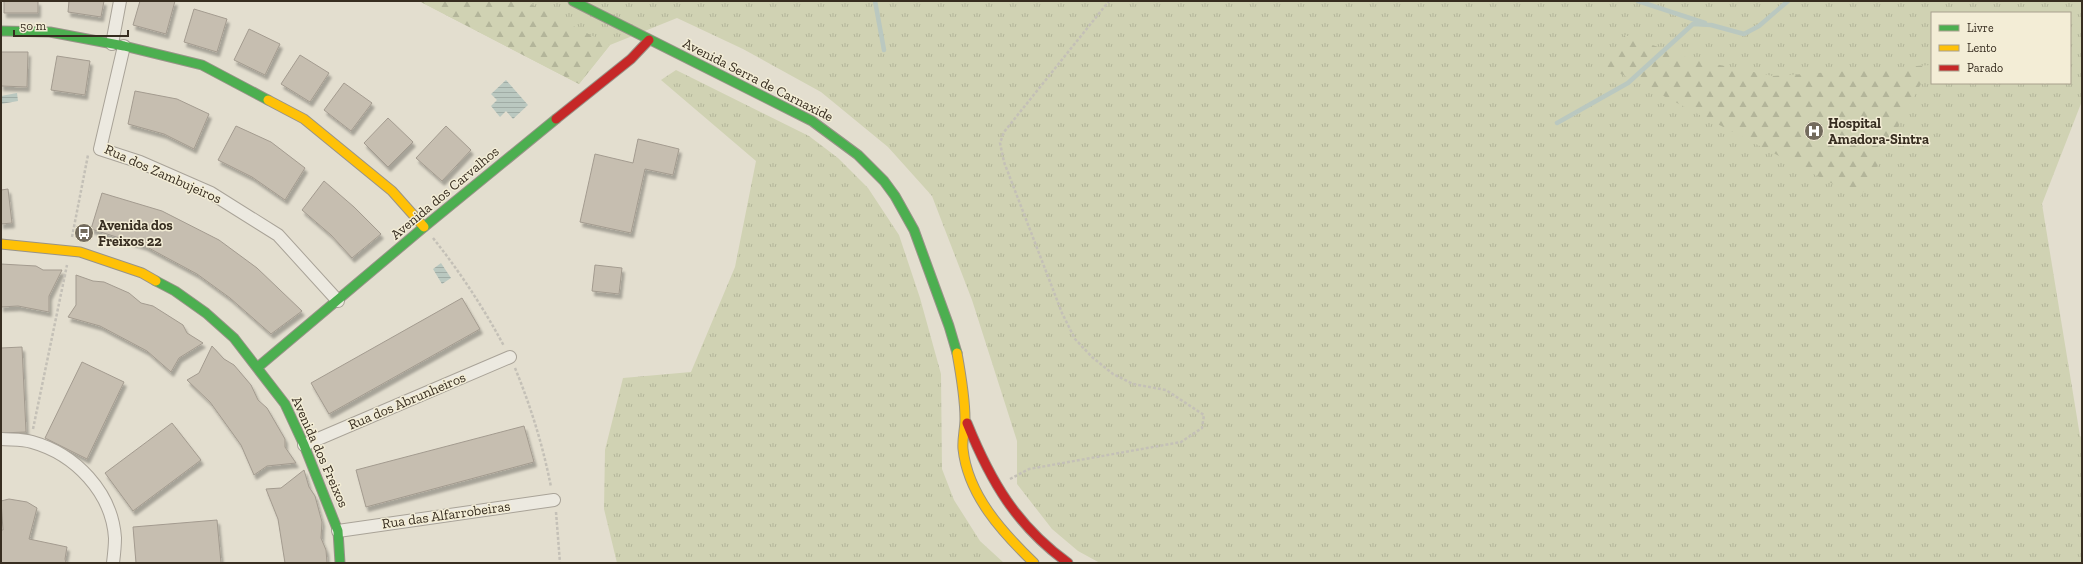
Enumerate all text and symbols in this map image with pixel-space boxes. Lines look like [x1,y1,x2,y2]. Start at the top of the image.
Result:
scale bar [14,12,128,38]
legend [1931,12,2071,84]
text: 50 m [20,19,47,33]
text: Livre [1967,21,1994,35]
street label: Avenida Serra de Carnaxide [680,35,836,126]
text: Lento [1967,41,1997,55]
text: Parado [1967,61,2003,75]
place label: Hospital Amadora-Sintra [1828,115,1929,148]
hospital icon: Hospital Amadora-Sintra [1803,120,1825,142]
street label: Rua dos Zambujeiros [102,141,224,207]
street label: Avenida dos Carvalhos [387,143,503,243]
place label: Avenida dos Freixos 22 [98,217,173,250]
bus stop icon: Avenida dos Freixos 22 [73,222,95,244]
street label: Rua dos Abrunheiros [346,369,468,433]
street label: Avenida dos Freixos [288,394,352,510]
street label: Rua das Alfarrobeiras [381,498,511,532]

